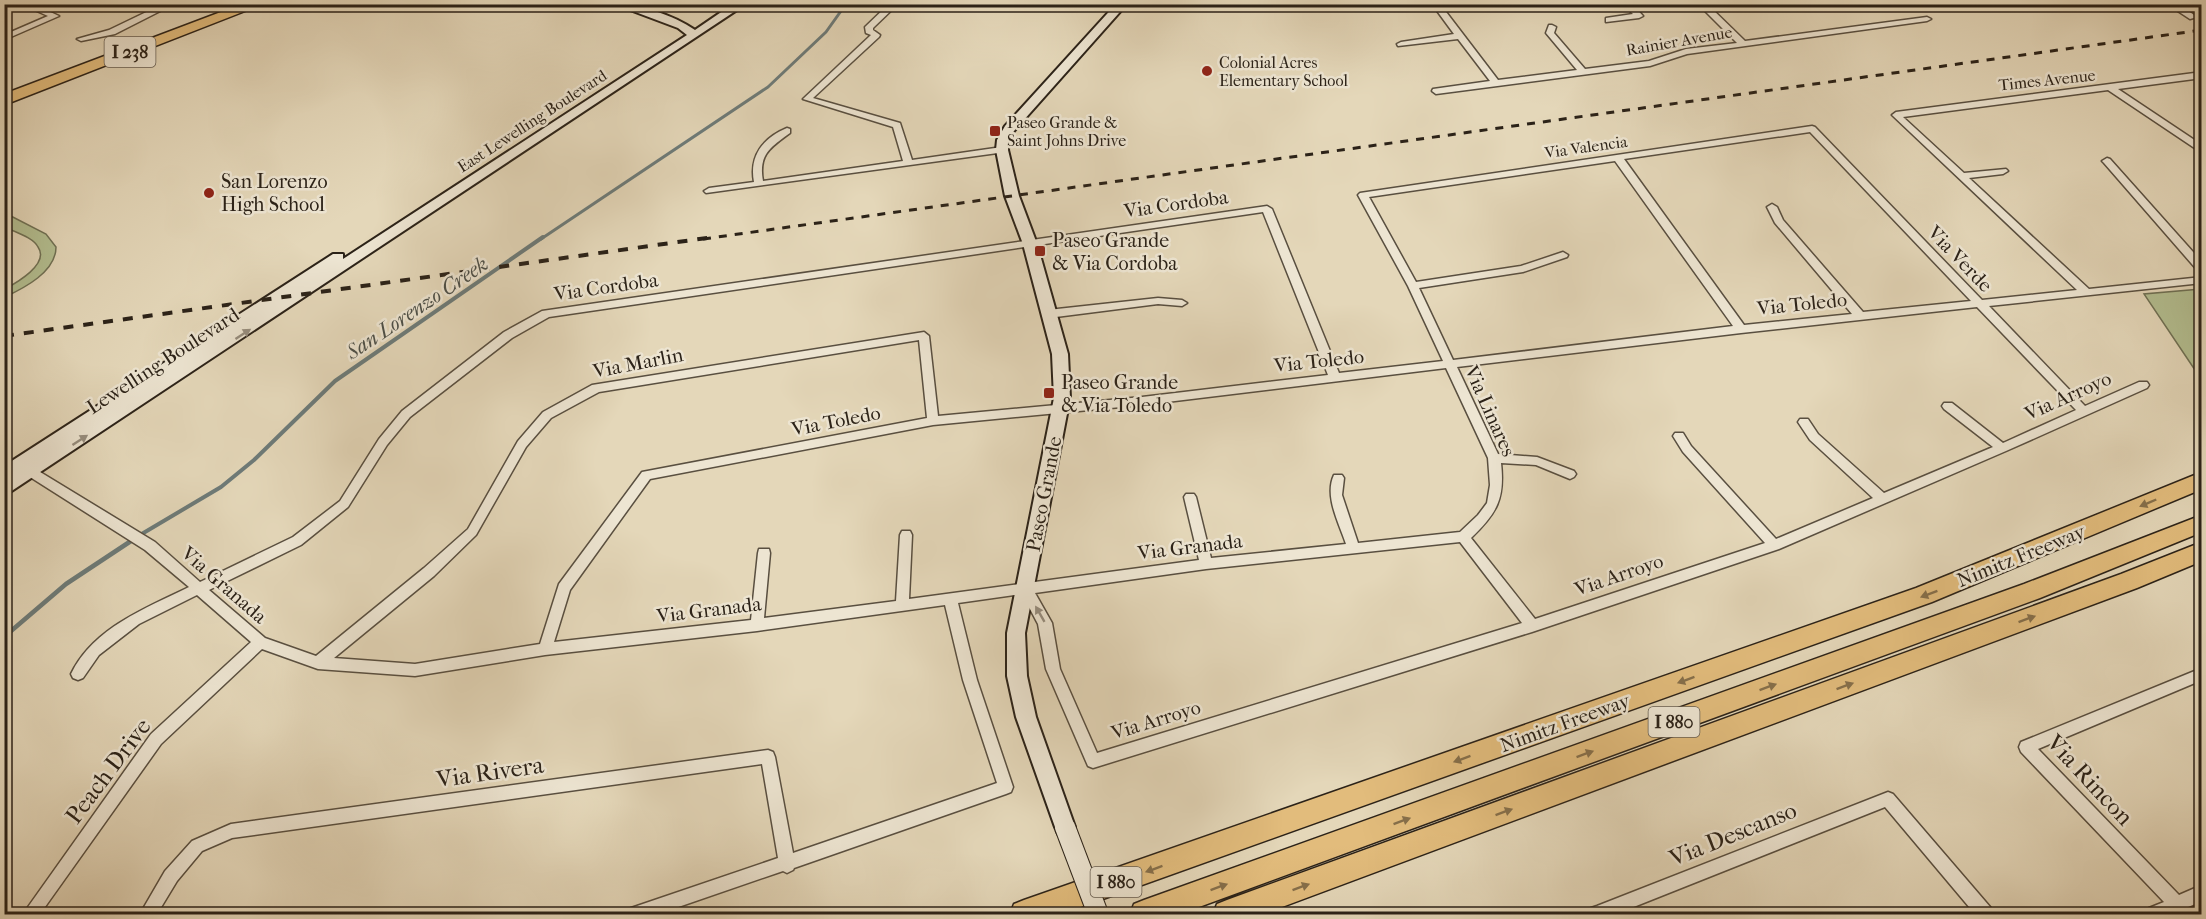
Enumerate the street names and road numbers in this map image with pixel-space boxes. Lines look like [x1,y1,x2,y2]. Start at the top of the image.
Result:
street label: Rainier Avenue [1624,22,1734,60]
road number: I 238 [104,37,156,67]
street label: East Lewelling Boulevard [454,65,610,176]
street label: Times Avenue [1998,65,2096,95]
street label: Via Valencia [1542,132,1629,162]
street label: Via Cordoba [1122,185,1230,223]
street label: Via Verde [1922,220,1997,297]
street label: Via Cordoba [552,268,660,306]
street label: Via Toledo [1755,288,1848,320]
street label: Lewelling Boulevard [82,302,245,419]
street label: Via Marlin [590,343,685,383]
street label: Via Toledo [1272,345,1365,377]
street label: Via Linares [1459,361,1520,460]
street label: Via Arroyo [2020,367,2115,426]
street label: Via Toledo [788,401,883,441]
street label: Paseo Grande [1022,434,1066,554]
street label: Nimitz Freeway [1953,519,2090,592]
street label: Via Granada [1135,529,1244,565]
street label: Via Granada [176,541,272,629]
street label: Via Arroyo [1571,549,1666,601]
street label: Via Granada [654,592,763,628]
street label: Nimitz Freeway [1497,688,1634,757]
street label: Via Arroyo [1108,696,1203,745]
road number: I 880 [1648,707,1700,737]
street label: Peach Drive [59,713,157,829]
street label: Via Rincon [2040,728,2139,831]
street label: Via Rivera [434,751,546,793]
street label: Via Descanso [1664,796,1801,873]
road number: I 880 [1090,867,1142,897]

